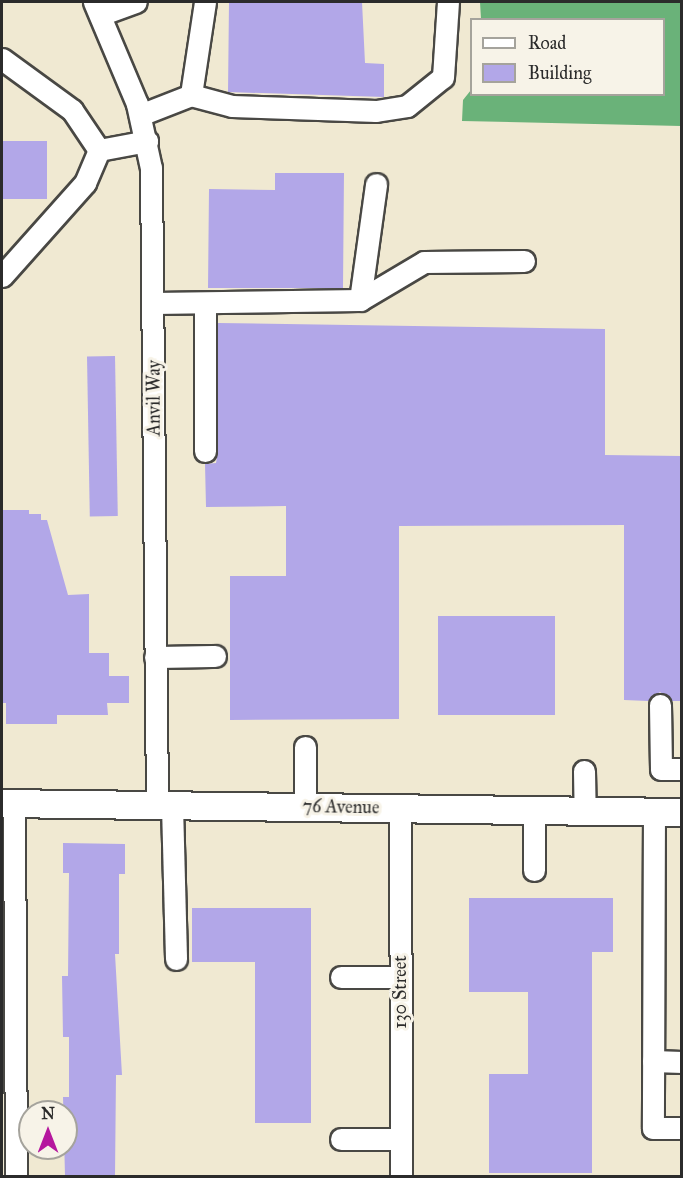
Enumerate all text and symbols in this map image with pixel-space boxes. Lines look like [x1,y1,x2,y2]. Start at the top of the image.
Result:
legend [470,18,665,96]
text: Road [528,32,566,54]
text: Building [528,62,591,84]
street label: Anvil Way [143,360,165,436]
street label: 76 Avenue [302,796,380,818]
street label: 130 Street [389,955,411,1029]
north arrow [18,1100,78,1160]
text: N [41,1104,55,1123]

